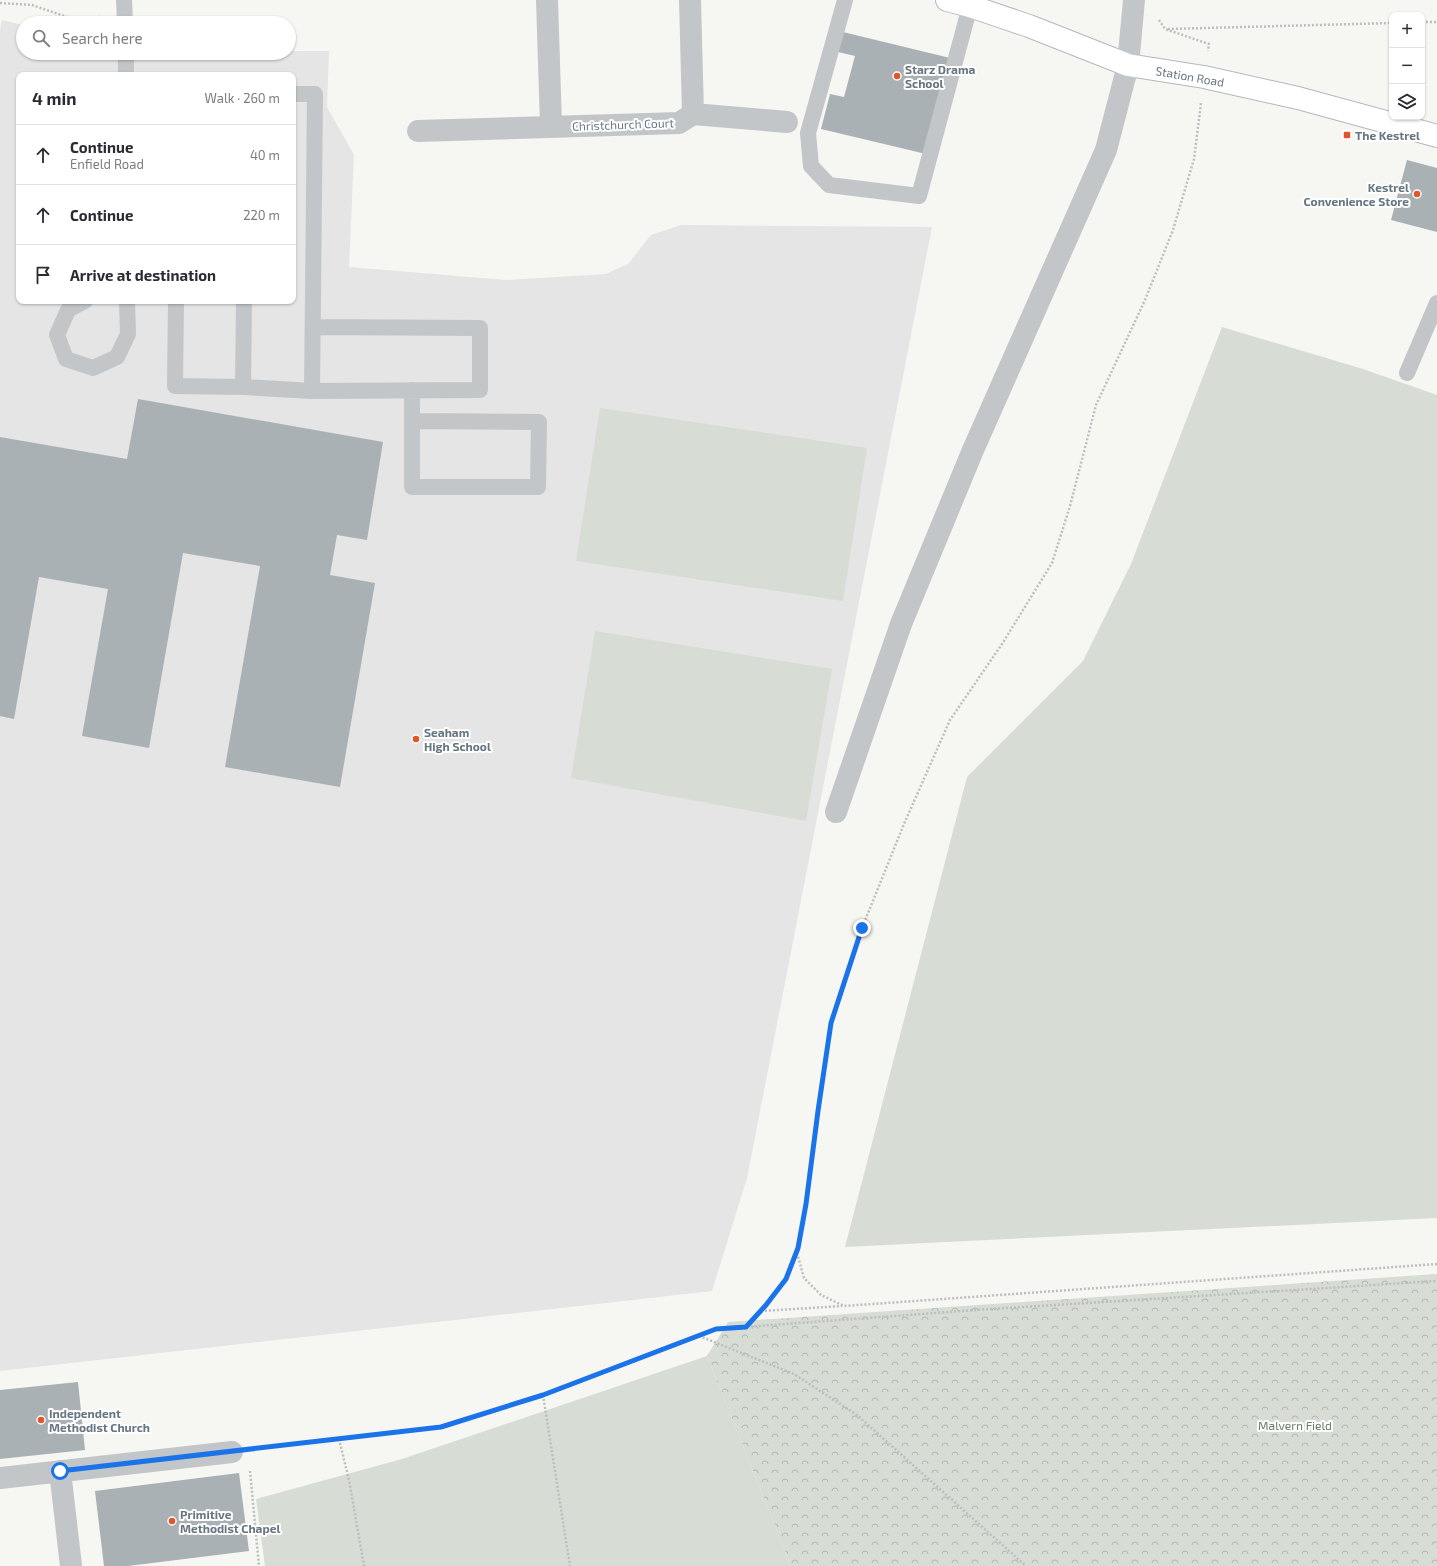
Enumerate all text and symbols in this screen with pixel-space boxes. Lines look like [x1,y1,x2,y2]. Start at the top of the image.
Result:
map controls [1389,12,1425,120]
button: + [1389,12,1425,48]
search box [16,16,296,60]
icon: search [30,27,52,49]
text: Search here [62,29,143,47]
button: − [1389,48,1425,84]
place label: Starz Drama School [905,62,975,90]
street label: Station Road [1155,63,1225,89]
marker: Starz Drama School [892,71,902,81]
button: layers [1389,84,1425,120]
text: 4 min [32,88,76,108]
text: Walk · 260 m [205,90,280,106]
street label: Christchurch Court [572,115,675,133]
place label: The Kestrel [1355,128,1420,142]
marker: The Kestrel [1342,130,1352,140]
text: Continue [70,138,133,156]
icon: ahead [32,144,54,166]
text: 40 m [250,147,280,163]
text: Enfield Road [70,156,144,172]
place label: Kestrel Convenience Store [1304,180,1409,208]
marker: Kestrel Convenience Store [1412,189,1422,199]
icon: ahead [32,204,54,226]
text: Continue [70,206,133,224]
text: 220 m [243,207,280,223]
icon: arrive [32,264,54,286]
text: Arrive at destination [70,266,216,284]
place label: Seaham High School [424,725,491,753]
marker: Seaham High School [411,734,421,744]
route end [853,919,871,937]
place label: Independent Methodist Church [49,1406,150,1434]
marker: Independent Methodist Church [36,1415,46,1425]
park label: Malvern Field [1258,1418,1332,1432]
route start [51,1462,69,1480]
place label: Primitive Methodist Chapel [180,1507,280,1535]
marker: Primitive Methodist Chapel [167,1516,177,1526]

